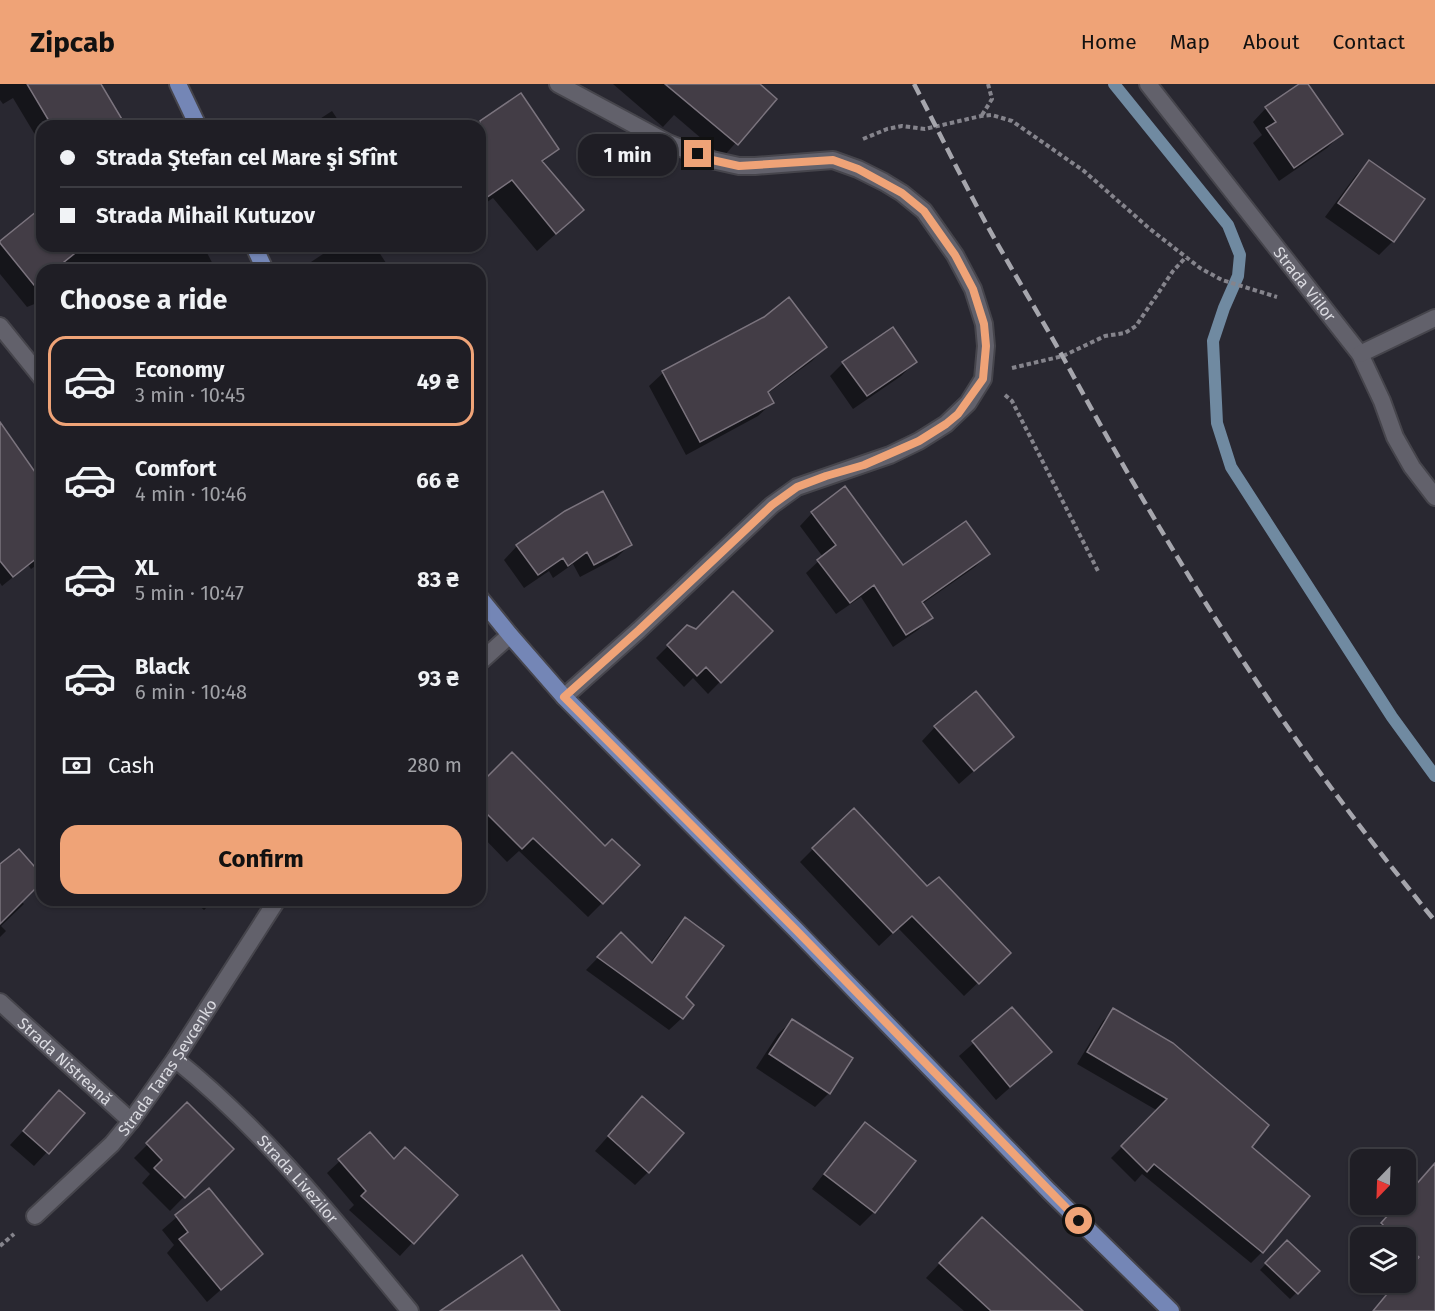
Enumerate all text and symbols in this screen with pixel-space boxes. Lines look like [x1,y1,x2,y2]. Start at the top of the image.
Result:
text: Zipcab [30,26,115,59]
text: Home [1081,29,1137,55]
text: Map [1170,29,1210,55]
text: About [1243,29,1300,55]
text: Contact [1333,29,1405,55]
callout: 1 min [578,133,677,175]
route end [684,140,711,167]
text: 1 min [603,143,652,167]
text: Strada Ştefan cel Mare şi Sfînt [96,144,398,171]
text: Strada Mihail Kutuzov [96,202,315,229]
street label: Strada Viilor [1269,243,1340,326]
text: Choose a ride [60,284,227,316]
icon: car [63,354,117,408]
text: Economy [135,356,224,383]
text: 49 ₴ [417,368,459,395]
text: 3 min · 10:45 [135,383,245,407]
icon: car [63,453,117,507]
text: Comfort [135,455,216,482]
text: 66 ₴ [416,467,459,494]
text: 4 min · 10:46 [135,482,247,506]
icon: car [63,552,117,606]
text: XL [135,554,159,581]
text: 83 ₴ [417,566,459,593]
text: 5 min · 10:47 [135,581,244,605]
icon: car [63,651,117,705]
text: Black [135,653,190,680]
text: 93 ₴ [418,665,459,692]
text: 6 min · 10:48 [135,680,247,704]
icon: cash [60,749,93,782]
text: Cash [108,752,155,779]
text: 280 m [407,753,462,777]
button: Confirm [60,825,462,894]
street label: Strada Taras Șevcenko [114,996,221,1140]
street label: Strada Nistreană [14,1014,116,1109]
street label: Strada Livezilor [253,1131,343,1228]
north arrow [1350,1149,1416,1215]
map controls [1350,1149,1416,1293]
route start [1065,1207,1092,1234]
button: layers [1350,1227,1416,1293]

